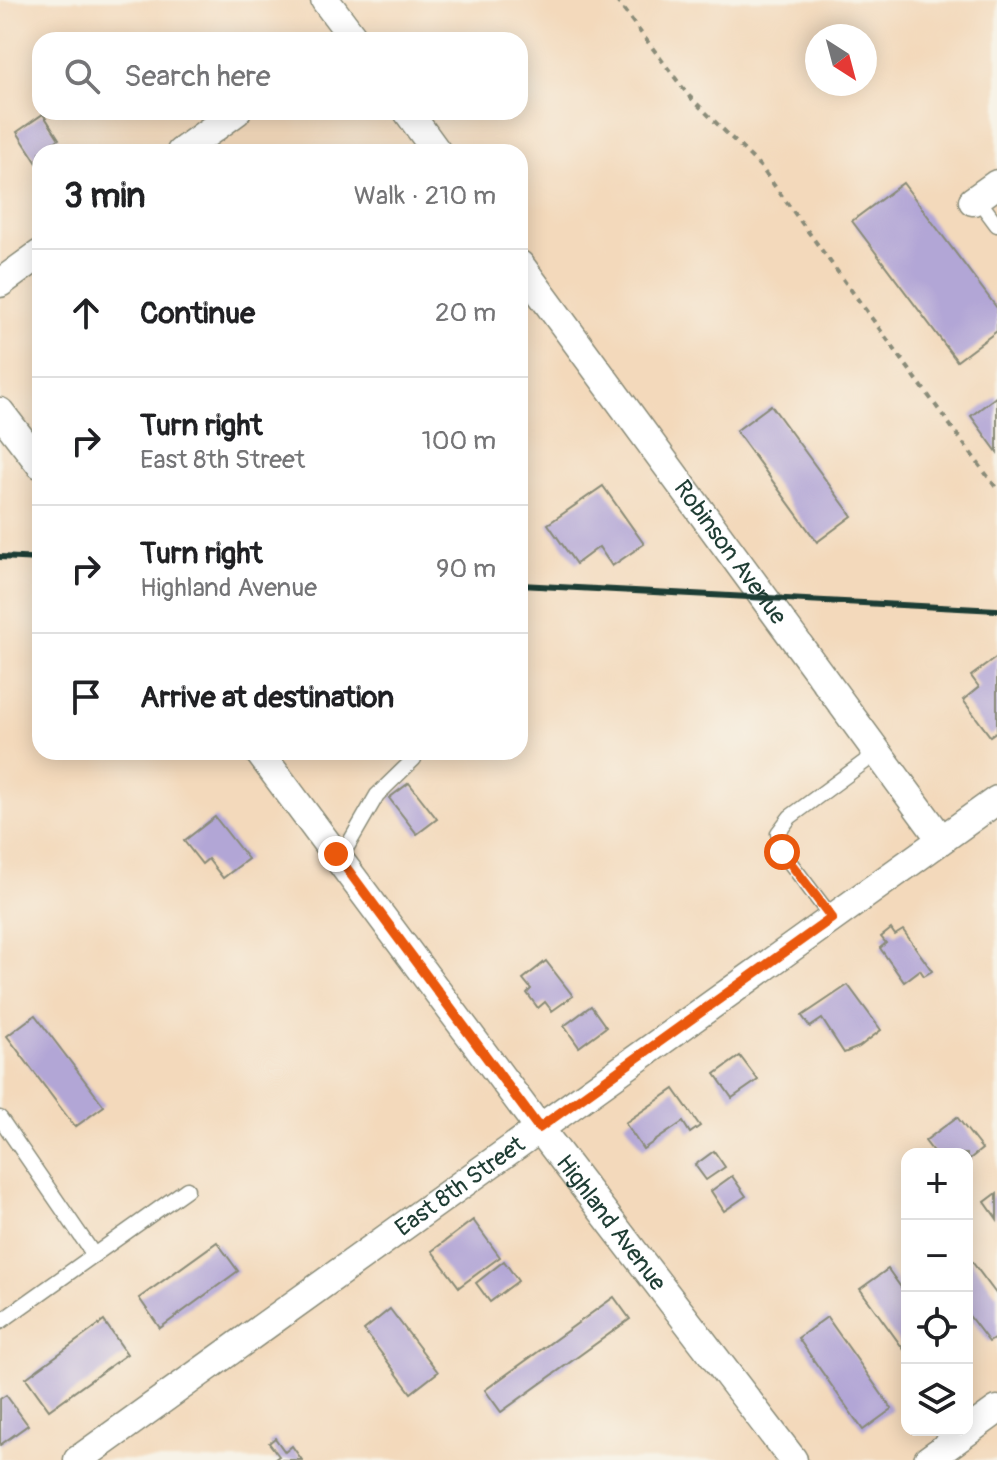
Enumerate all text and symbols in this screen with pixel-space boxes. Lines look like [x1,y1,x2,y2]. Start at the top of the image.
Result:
north arrow [805,24,877,96]
search box [32,32,528,120]
icon: search [60,54,104,98]
text: Search here [124,58,271,95]
text: 3 min [64,175,146,218]
text: Walk · 210 m [354,180,496,212]
icon: ahead [64,291,108,335]
text: Continue [140,295,255,332]
text: 20 m [435,297,496,329]
text: Turn right [140,407,263,444]
icon: right [64,419,108,463]
text: 100 m [422,425,496,457]
text: East 8th Street [140,444,305,476]
street label: Robinson Avenue [668,474,793,630]
text: Turn right [140,535,263,572]
icon: right [64,547,108,591]
text: 90 m [436,553,496,585]
text: Highland Avenue [140,572,317,604]
icon: arrive [64,675,108,719]
text: Arrive at destination [140,679,394,716]
route start [764,834,800,870]
route end [318,836,354,872]
street label: East 8th Street [389,1129,530,1242]
map controls [901,1148,973,1436]
button: + [901,1148,973,1220]
street label: Highland Avenue [550,1149,673,1297]
button: − [901,1220,973,1292]
button: locate [901,1292,973,1364]
button: layers [901,1364,973,1436]

